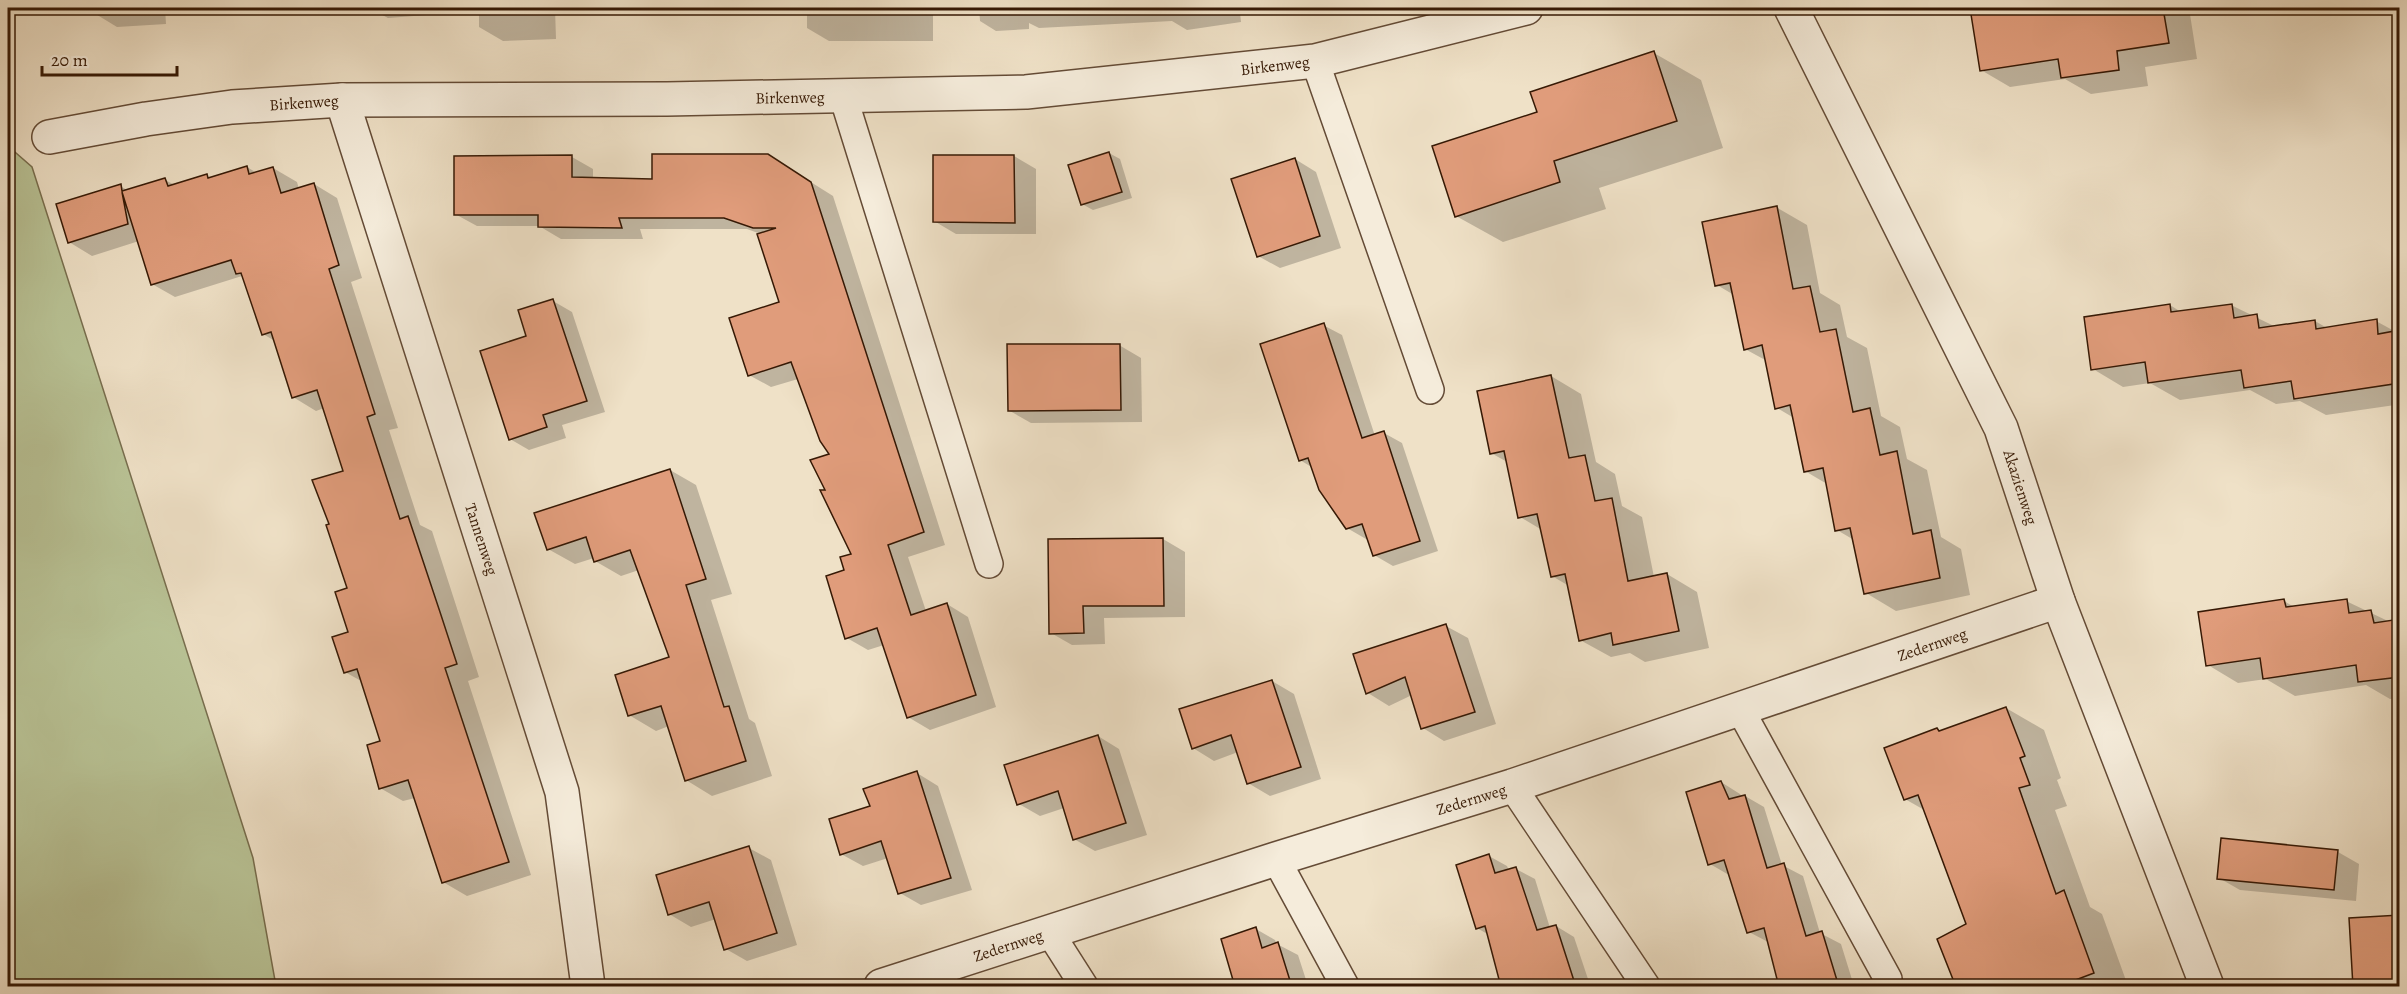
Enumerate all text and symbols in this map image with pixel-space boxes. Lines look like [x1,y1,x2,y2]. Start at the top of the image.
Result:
scale bar [42,39,177,77]
text: 20 m [51,48,88,72]
street label: Birkenweg [1239,51,1311,81]
street label: Birkenweg [755,86,825,110]
street label: Birkenweg [269,90,339,116]
street label: Akazienweg [1997,446,2043,528]
street label: Tannenweg [459,500,503,578]
street label: Zedernweg [1895,623,1970,667]
street label: Zedernweg [1433,779,1509,821]
street label: Zedernweg [971,924,1046,968]

